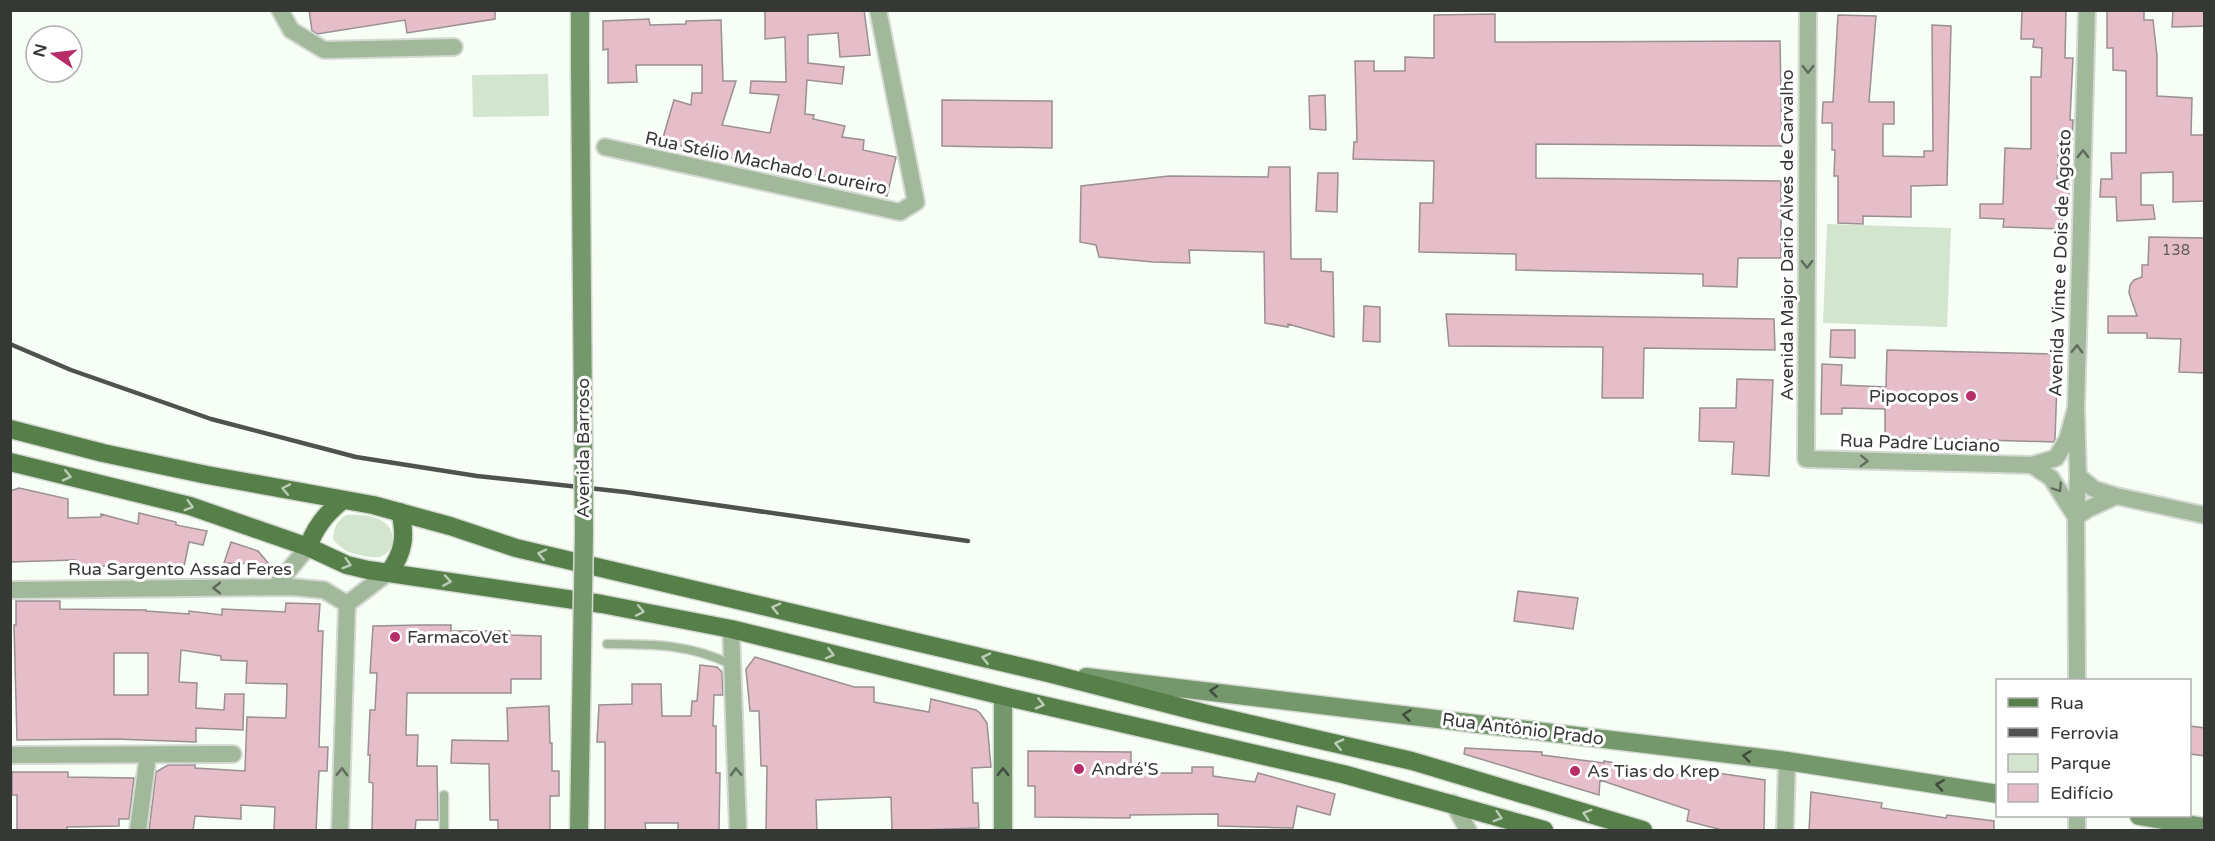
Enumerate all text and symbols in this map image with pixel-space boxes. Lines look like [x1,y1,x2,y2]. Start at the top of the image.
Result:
north arrow [24,24,84,84]
text: N [29,42,52,59]
one-way arrow [1802,64,1814,73]
street label: Avenida Major Dario Alves de Carvalho [1776,69,1798,401]
street label: Rua Stélio Machado Loureiro [643,127,889,199]
street label: Avenida Vinte e Dois de Agosto [2044,129,2076,397]
one-way arrow [2077,150,2089,159]
house number: 138 [2162,241,2190,259]
one-way arrow [1801,259,1813,268]
one-way arrow [2071,345,2084,354]
street label: Avenida Barroso [572,378,594,518]
place label: Pipocopos [1869,385,1959,407]
marker: Pipocopos [1964,389,1978,403]
street label: Rua Padre Luciano [1839,429,2001,457]
one-way arrow [1860,454,1869,467]
one-way arrow [62,468,72,481]
one-way arrow [2051,481,2062,492]
one-way arrow [281,483,291,496]
one-way arrow [183,499,194,511]
one-way arrow [538,548,548,561]
one-way arrow [341,557,352,569]
street label: Rua Sargento Assad Feres [68,558,292,580]
one-way arrow [443,574,452,586]
one-way arrow [212,582,221,594]
one-way arrow [771,602,781,615]
one-way arrow [634,604,644,617]
place label: FarmacoVet [407,626,508,648]
marker: FarmacoVet [388,630,402,644]
one-way arrow [825,646,835,659]
one-way arrow [981,652,991,665]
legend [1996,679,2191,817]
one-way arrow [1209,685,1218,698]
text: Rua [2050,692,2084,714]
one-way arrow [1035,697,1045,710]
street label: Rua Antônio Prado [1441,708,1605,750]
one-way arrow [1403,709,1412,721]
text: Ferrovia [2050,722,2119,744]
one-way arrow [1334,739,1344,752]
one-way arrow [1742,750,1751,763]
text: Parque [2050,752,2111,774]
place label: André'S [1091,758,1159,780]
place label: As Tias do Krep [1587,760,1720,782]
marker: André'S [1072,762,1086,776]
marker: As Tias do Krep [1568,764,1582,778]
one-way arrow [335,768,348,777]
one-way arrow [730,768,743,777]
one-way arrow [997,768,1009,777]
one-way arrow [1935,779,1944,791]
text: Edifício [2050,782,2114,804]
one-way arrow [1582,809,1593,821]
one-way arrow [1492,810,1503,822]

